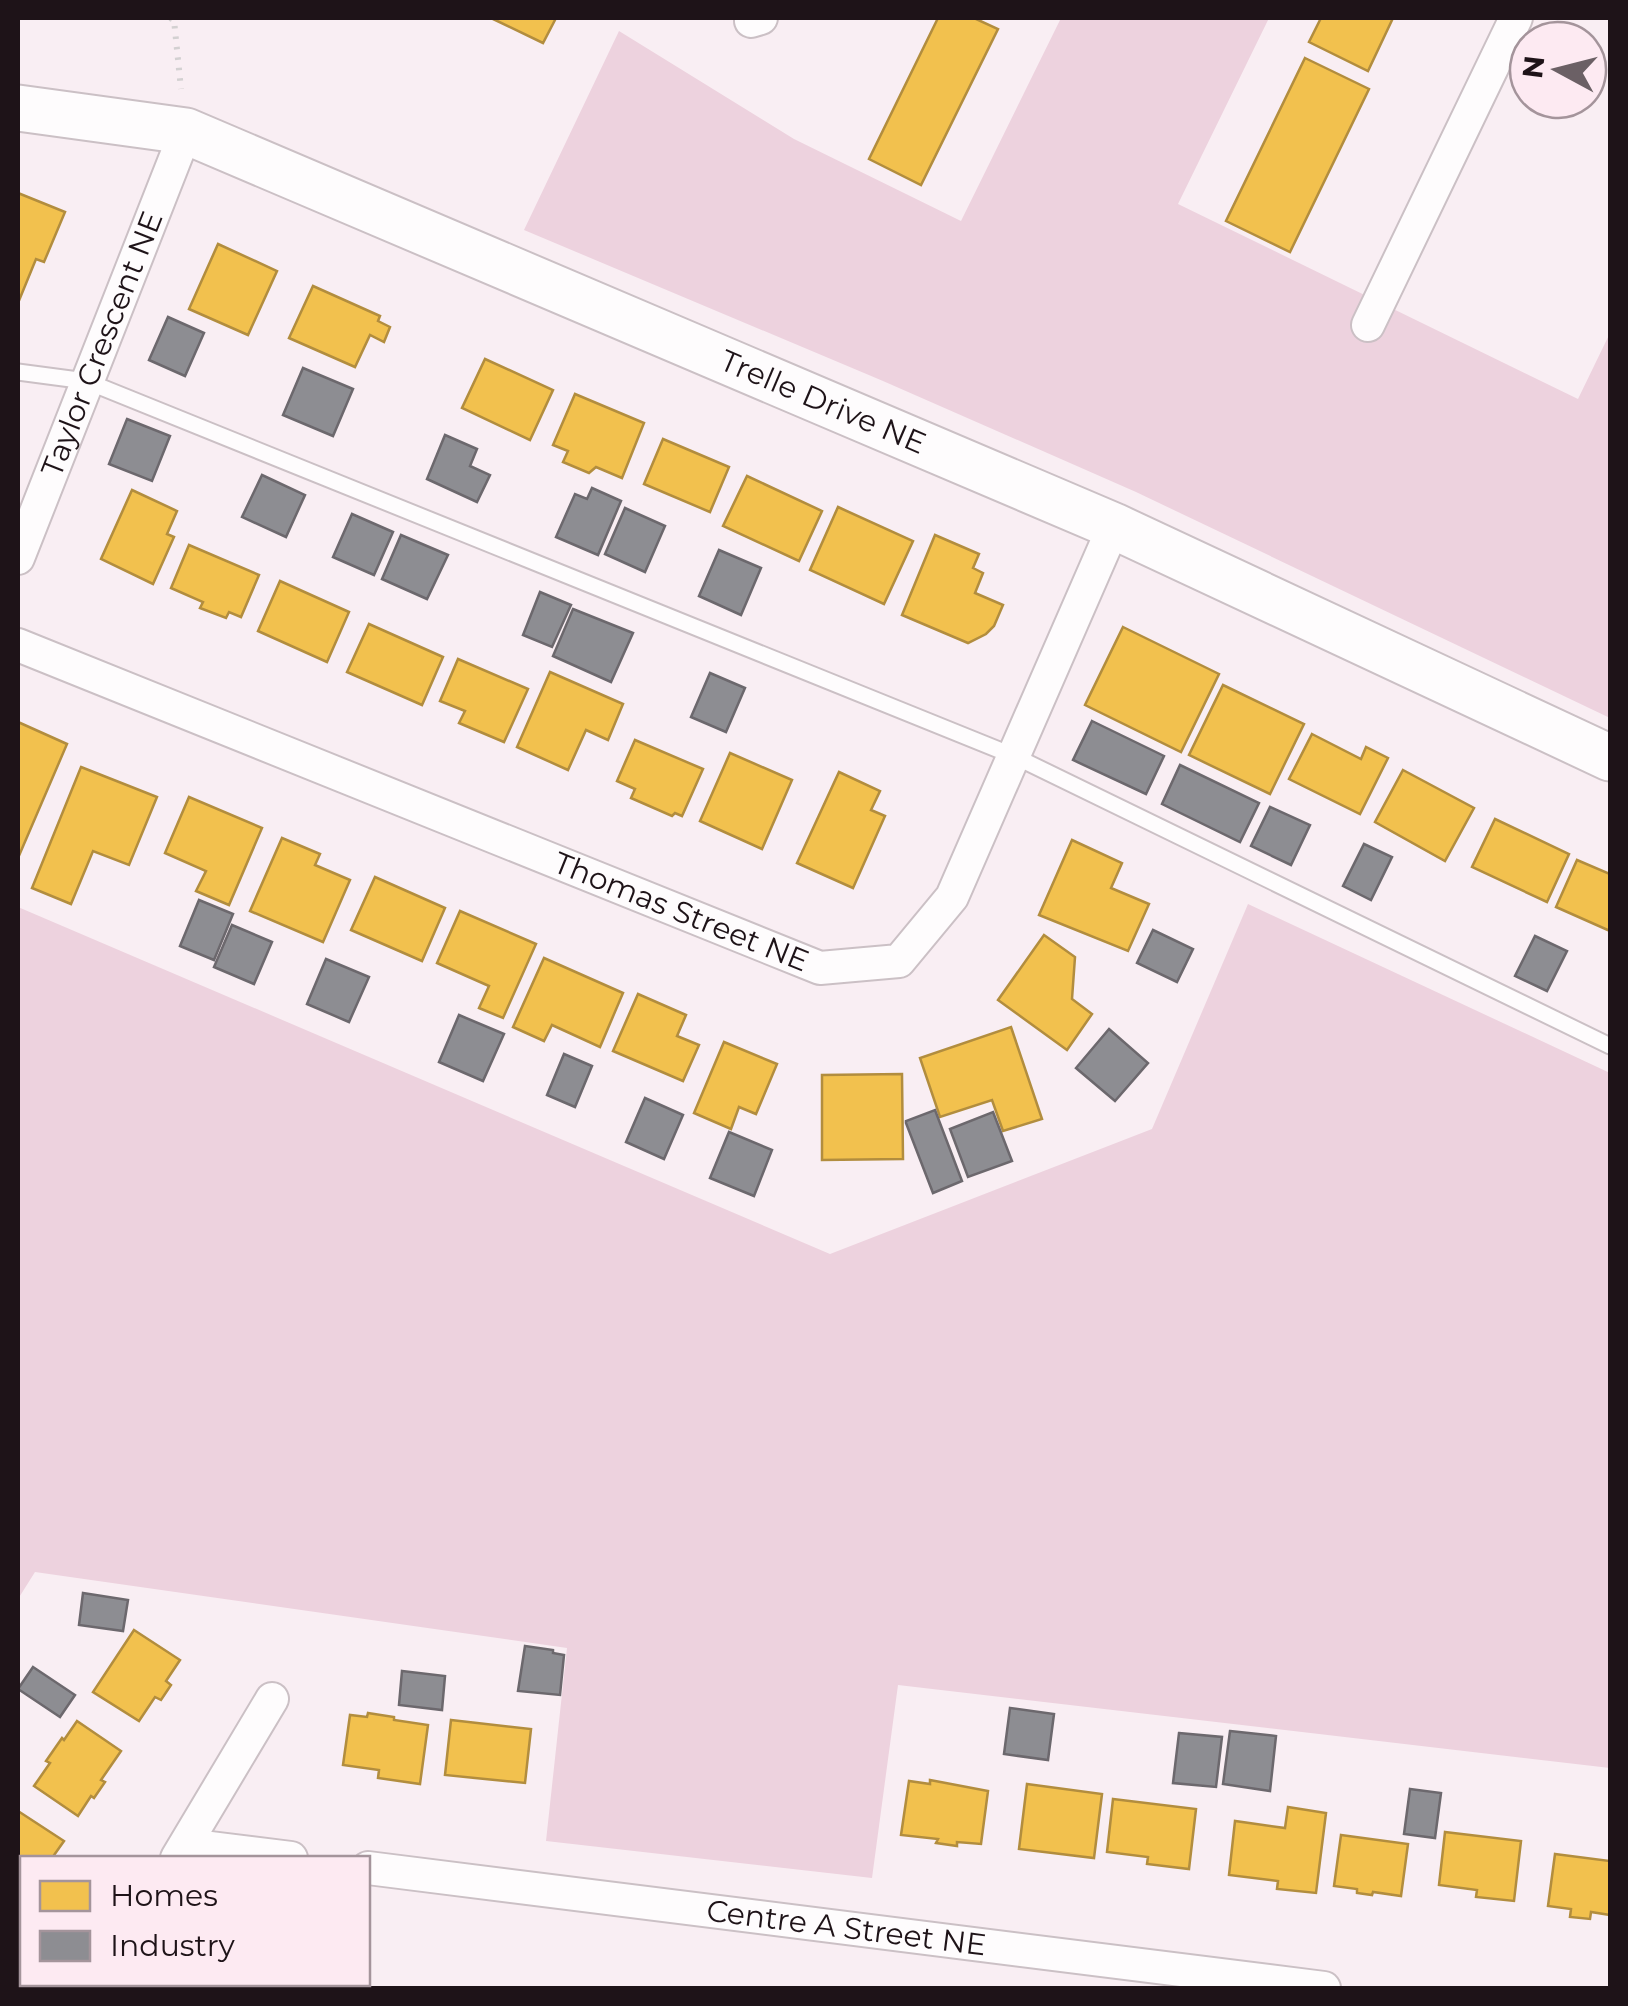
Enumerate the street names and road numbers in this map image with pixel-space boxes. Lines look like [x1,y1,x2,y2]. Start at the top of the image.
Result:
street label: Taylor Crescent NE [33,206,171,482]
street label: Trelle Drive NE [715,342,932,462]
street label: Thomas Street NE [549,844,814,980]
street label: Centre A Street NE [704,1892,988,1963]

